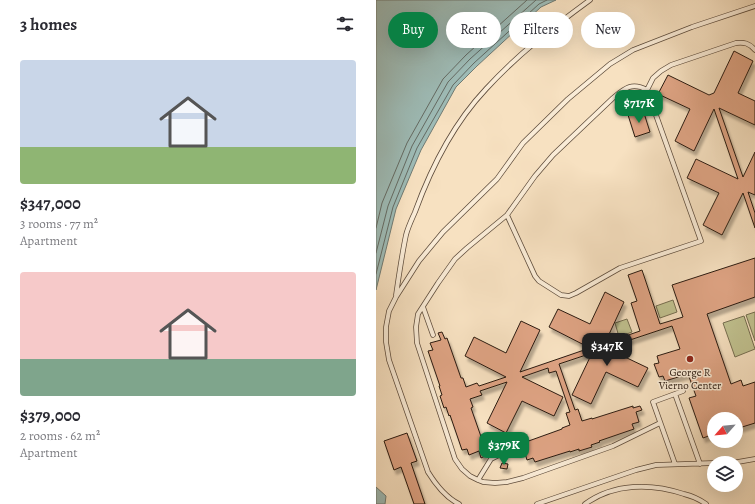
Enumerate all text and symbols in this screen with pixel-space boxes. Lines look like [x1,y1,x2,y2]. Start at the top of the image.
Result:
chip: Buy [388,12,438,48]
chip: Rent [446,12,501,48]
chip: Filters [509,12,573,48]
chip: New [581,12,635,48]
text: 3 homes [20,13,77,36]
icon: filters [334,13,356,35]
icon: home [152,86,224,158]
pin: $717K [611,90,667,124]
text: $717K [624,94,654,111]
text: $347,000 [20,192,81,215]
text: 3 rooms · 77 m² [20,215,98,232]
text: Apartment [20,232,78,249]
icon: home [152,298,224,370]
pin: $347K [579,333,635,367]
text: $347K [591,337,623,354]
marker: George R Vierno Center [685,354,695,364]
place label: George R Vierno Center [658,365,721,393]
text: $379,000 [20,404,81,427]
north arrow [707,412,743,448]
map controls [707,412,743,492]
text: 2 rooms · 62 m² [20,427,100,444]
pin: $379K [476,432,532,466]
text: $379K [488,436,520,453]
text: Apartment [20,444,78,461]
button: layers [707,456,743,492]

